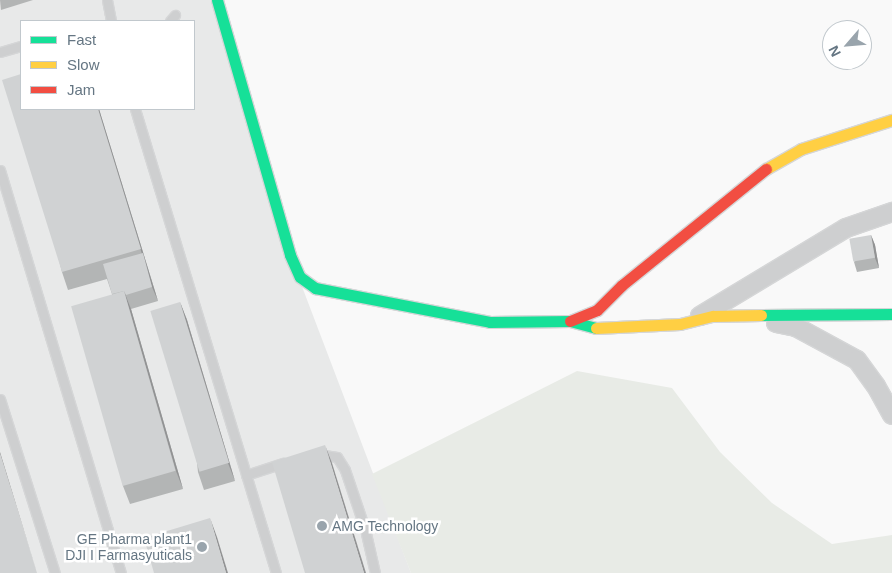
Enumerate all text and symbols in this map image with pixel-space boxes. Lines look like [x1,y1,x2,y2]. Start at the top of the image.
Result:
legend [20,20,195,110]
north arrow [822,20,872,70]
text: Fast [67,31,96,48]
text: N [825,43,844,59]
text: Slow [67,56,100,73]
text: Jam [67,81,95,98]
place label: AMG Technology [332,518,439,534]
marker: AMG Technology [316,520,328,532]
place label: GE Pharma plant1 DJI I Farmasyuticals [65,531,192,564]
marker: GE Pharma plant1 DJI I Farmasyuticals [196,541,208,553]

